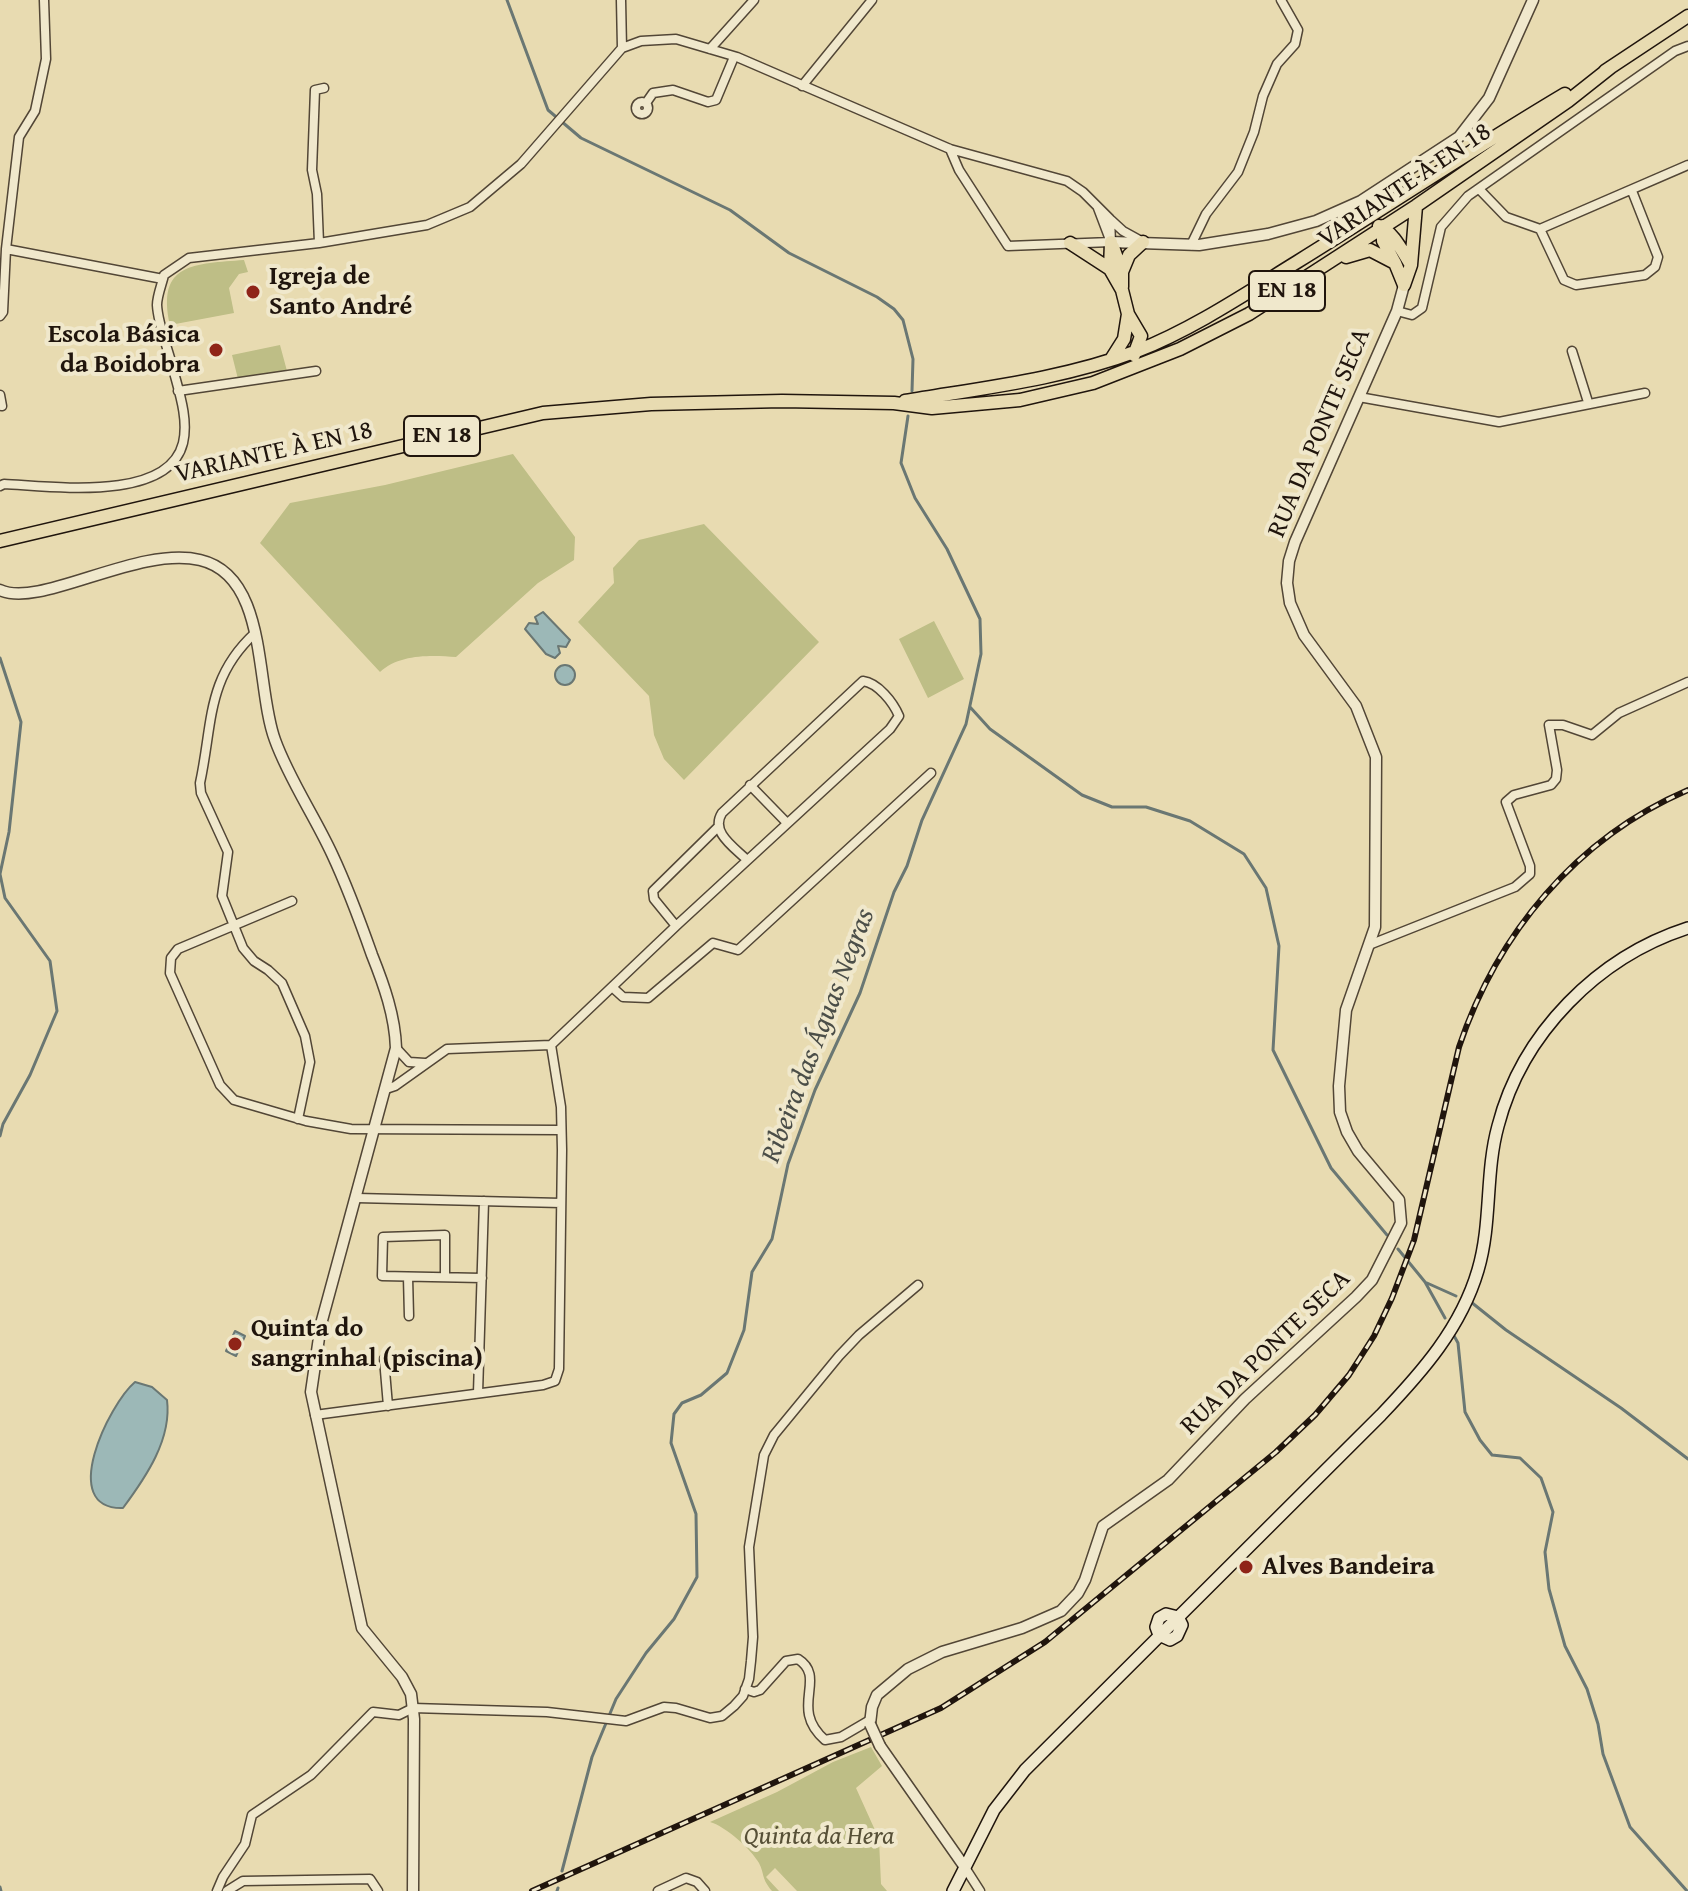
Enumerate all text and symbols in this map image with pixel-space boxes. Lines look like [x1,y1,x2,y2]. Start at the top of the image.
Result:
street label: VARIANTE À EN 18 [1313,117,1497,255]
place label: Igreja de Santo André [269,261,412,322]
road number: EN 18 [1249,271,1325,311]
marker: Igreja de Santo André [244,283,262,301]
place label: Escola Básica da Boidobra [48,319,200,380]
street label: RUA DA PONTE SECA [1262,324,1378,542]
marker: Escola Básica da Boidobra [207,341,225,359]
street label: VARIANTE À EN 18 [172,415,376,491]
road number: EN 18 [404,416,480,456]
water label: Ribeira das Águas Negras [755,904,883,1168]
street label: RUA DA PONTE SECA [1175,1264,1357,1442]
place label: Quinta do sangrinhal (piscina) [251,1313,483,1374]
marker: Quinta do sangrinhal (piscina) [226,1335,244,1353]
place label: Alves Bandeira [1262,1551,1435,1583]
marker: Alves Bandeira [1237,1558,1255,1576]
park label: Quinta da Hera [744,1821,894,1853]

